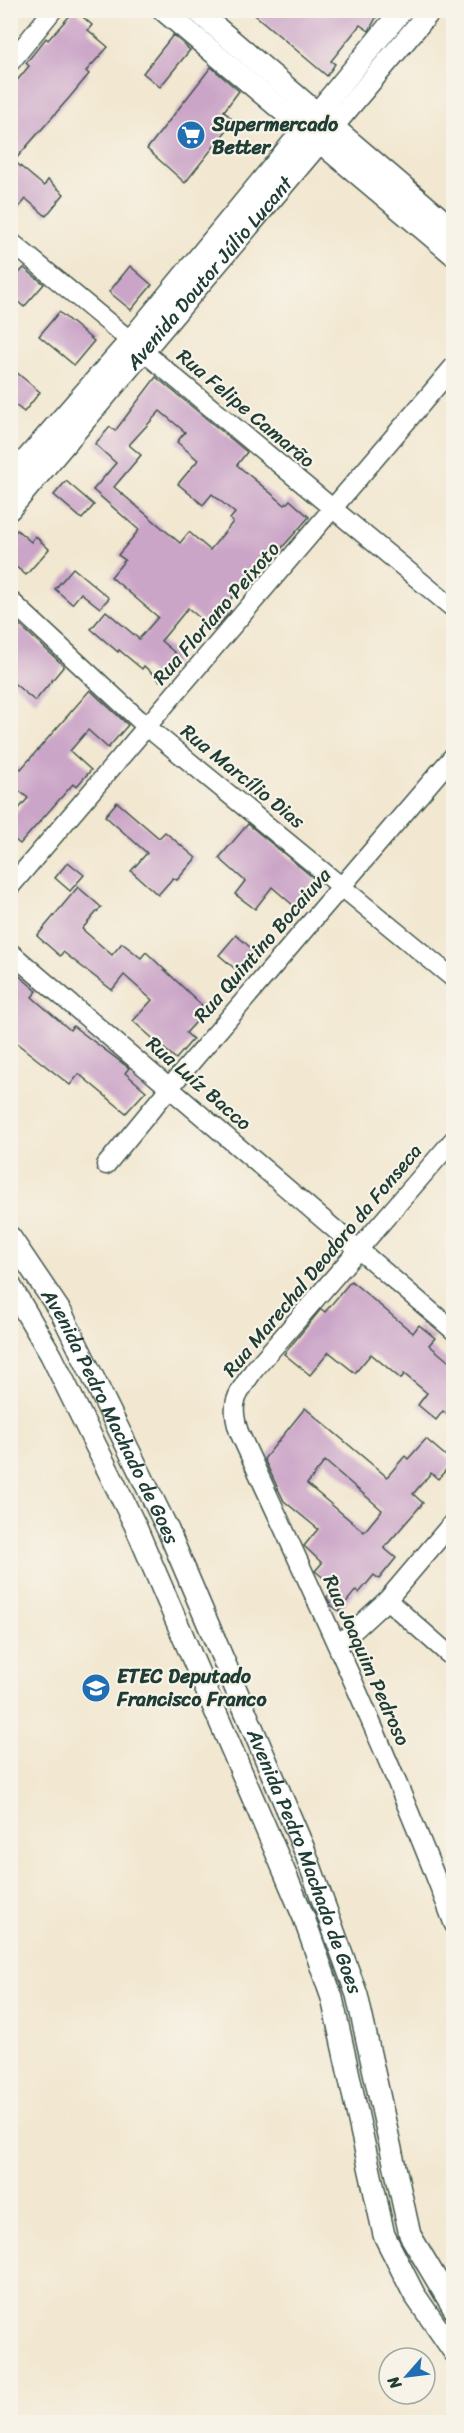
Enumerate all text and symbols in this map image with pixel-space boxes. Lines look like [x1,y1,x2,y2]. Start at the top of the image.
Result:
place label: Supermercado Better [211,107,339,165]
supermarket icon: Supermercado Better [175,119,207,151]
street label: Avenida Doutor Júlio Lucant [117,167,303,379]
street label: Rua Felipe Camarão [168,340,323,477]
street label: Rua Floriano Peixoto [144,533,289,693]
street label: Rua Marcílio Dias [173,715,313,838]
street label: Rua Quintino Bocaiuva [185,859,341,1031]
street label: Rua Luíz Bacco [138,1027,260,1140]
street label: Rua Marechal Deodoro da Fonseca [214,1136,431,1385]
street label: Avenida Pedro Machado de Goes [31,1280,189,1550]
street label: Rua Joaquim Pedroso [313,1569,420,1752]
place label: ETEC Deputado Francisco Franco [116,1659,268,1717]
school or university icon: ETEC Deputado Francisco Franco [80,1672,112,1704]
street label: Avenida Pedro Machado de Goes [236,1722,372,2000]
north arrow [377,2346,437,2406]
text: N [378,2370,410,2395]

